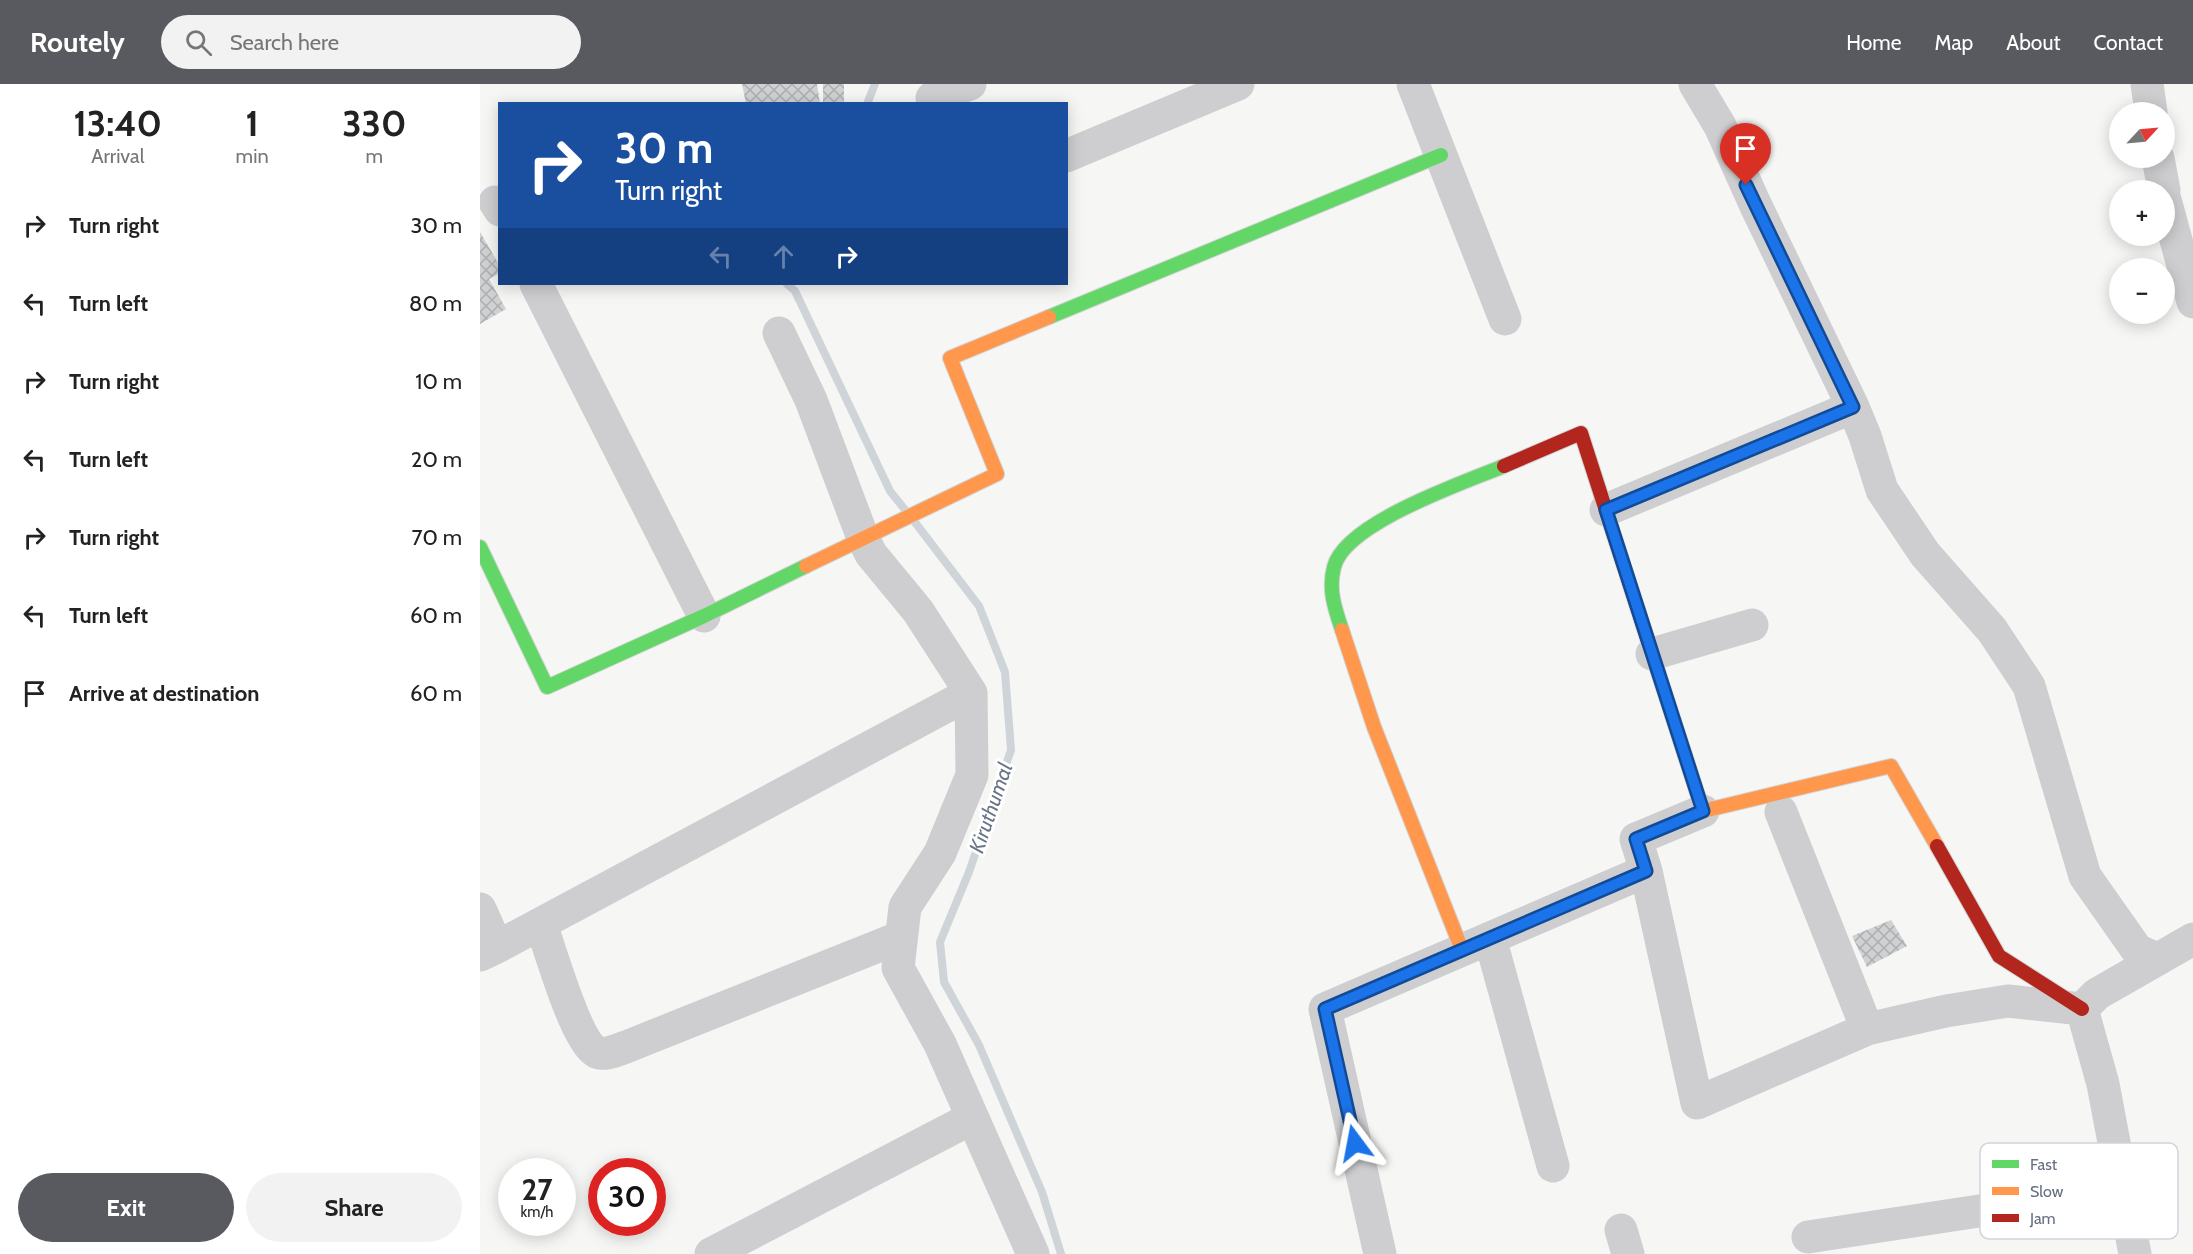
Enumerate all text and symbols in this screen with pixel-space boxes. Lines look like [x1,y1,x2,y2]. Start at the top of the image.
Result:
search box [161,15,581,69]
text: Routely [30,25,125,59]
icon: search [182,26,215,59]
text: Search here [230,29,339,56]
text: Home [1846,30,1902,55]
text: Map [1935,30,1973,55]
text: About [2006,30,2060,55]
text: Contact [2093,30,2163,55]
text: 13:40 [74,101,162,145]
text: 1 [245,101,259,145]
text: 330 [342,101,406,145]
north arrow [2109,102,2175,168]
map controls [2109,102,2175,324]
text: 30 m [615,122,713,174]
pin [1720,123,1771,185]
icon: right [516,126,594,204]
icon: arrive [1729,132,1762,165]
text: Arrival [91,144,144,168]
text: min [236,144,269,168]
text: m [366,144,383,168]
text: Turn right [615,174,722,207]
button: + [2109,180,2175,246]
icon: right [18,209,51,242]
text: Turn right [69,212,159,239]
text: 30 m [410,212,462,239]
icon: left [704,240,737,273]
icon: ahead [767,240,800,273]
icon: right [830,240,863,273]
button: − [2109,258,2175,324]
icon: left [18,287,51,320]
text: Turn left [69,290,148,317]
text: 80 m [409,290,462,317]
icon: right [18,365,51,398]
text: Turn right [69,368,159,395]
text: 10 m [415,368,462,395]
icon: left [18,443,51,476]
text: Turn left [69,446,148,473]
text: 20 m [411,446,462,473]
icon: right [18,521,51,554]
text: Turn right [69,524,159,551]
text: 70 m [412,524,462,551]
icon: left [18,599,51,632]
text: Turn left [69,602,148,629]
text: 60 m [410,602,462,629]
icon: arrive [18,677,51,710]
text: Arrive at destination [69,680,259,707]
text: 60 m [410,680,462,707]
water label: Kiruthumal [964,760,1018,856]
position arrow [1323,1111,1387,1175]
legend [1980,1143,2178,1239]
text: Fast [2030,1155,2058,1174]
speed limit sign: 30 [588,1158,666,1236]
text: 27 [521,1171,553,1208]
button: Exit [18,1173,234,1242]
button: Share [246,1173,462,1242]
text: Slow [2030,1182,2064,1201]
text: km/h [521,1203,553,1221]
text: Jam [2029,1209,2056,1228]

